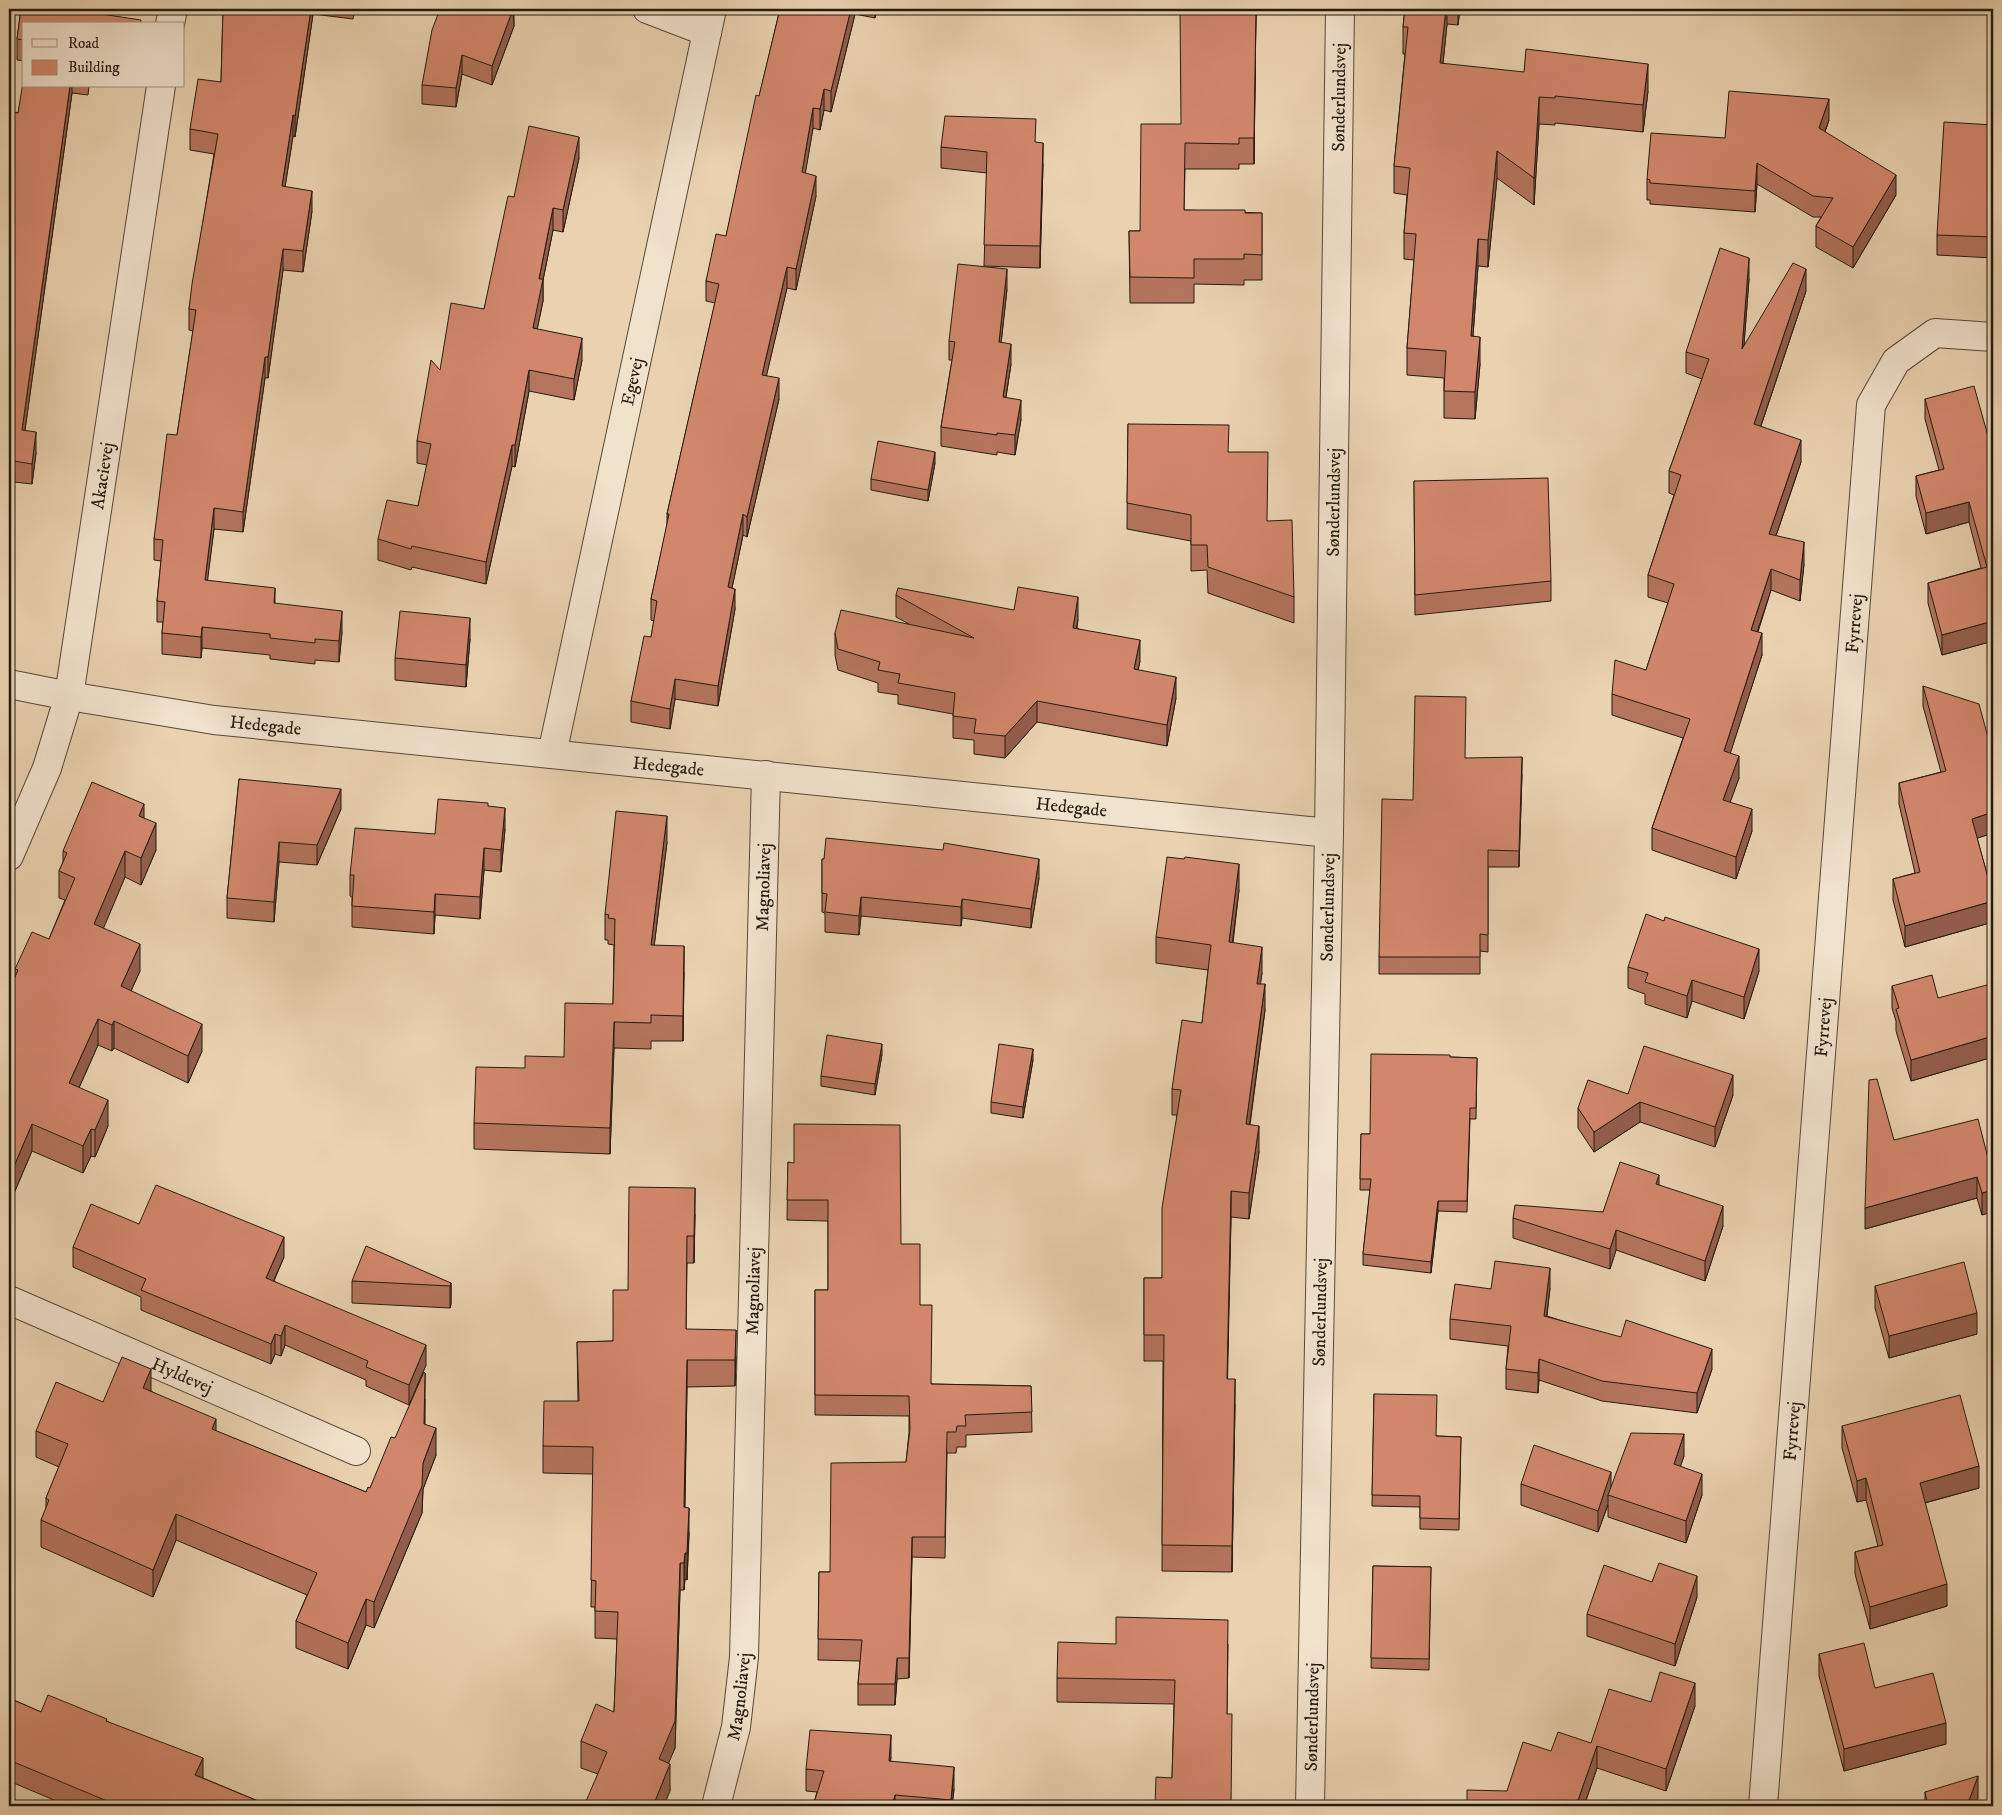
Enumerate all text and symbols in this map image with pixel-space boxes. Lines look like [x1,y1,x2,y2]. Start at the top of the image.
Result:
legend [22,22,185,88]
text: Road [68,34,100,53]
street label: Sønderlundsvej [1328,43,1352,152]
text: Building [68,58,120,77]
street label: Egevej [617,356,649,408]
street label: Akacievej [87,441,119,511]
street label: Sønderlundsvej [1323,448,1346,557]
street label: Fyrrevej [1842,593,1868,654]
street label: Hedegade [229,712,302,741]
street label: Hedegade [632,753,705,782]
street label: Hedegade [1035,793,1108,822]
street label: Magnoliavej [752,843,776,932]
street label: Sønderlundsvej [1316,853,1341,962]
street label: Fyrrevej [1811,997,1837,1058]
street label: Magnoliavej [742,1247,766,1335]
street label: Sønderlundsvej [1309,1258,1333,1367]
street label: Hyldevej [148,1353,216,1399]
street label: Fyrrevej [1780,1401,1806,1462]
street label: Magnoliavej [723,1653,756,1743]
street label: Sønderlundsvej [1301,1662,1325,1772]

